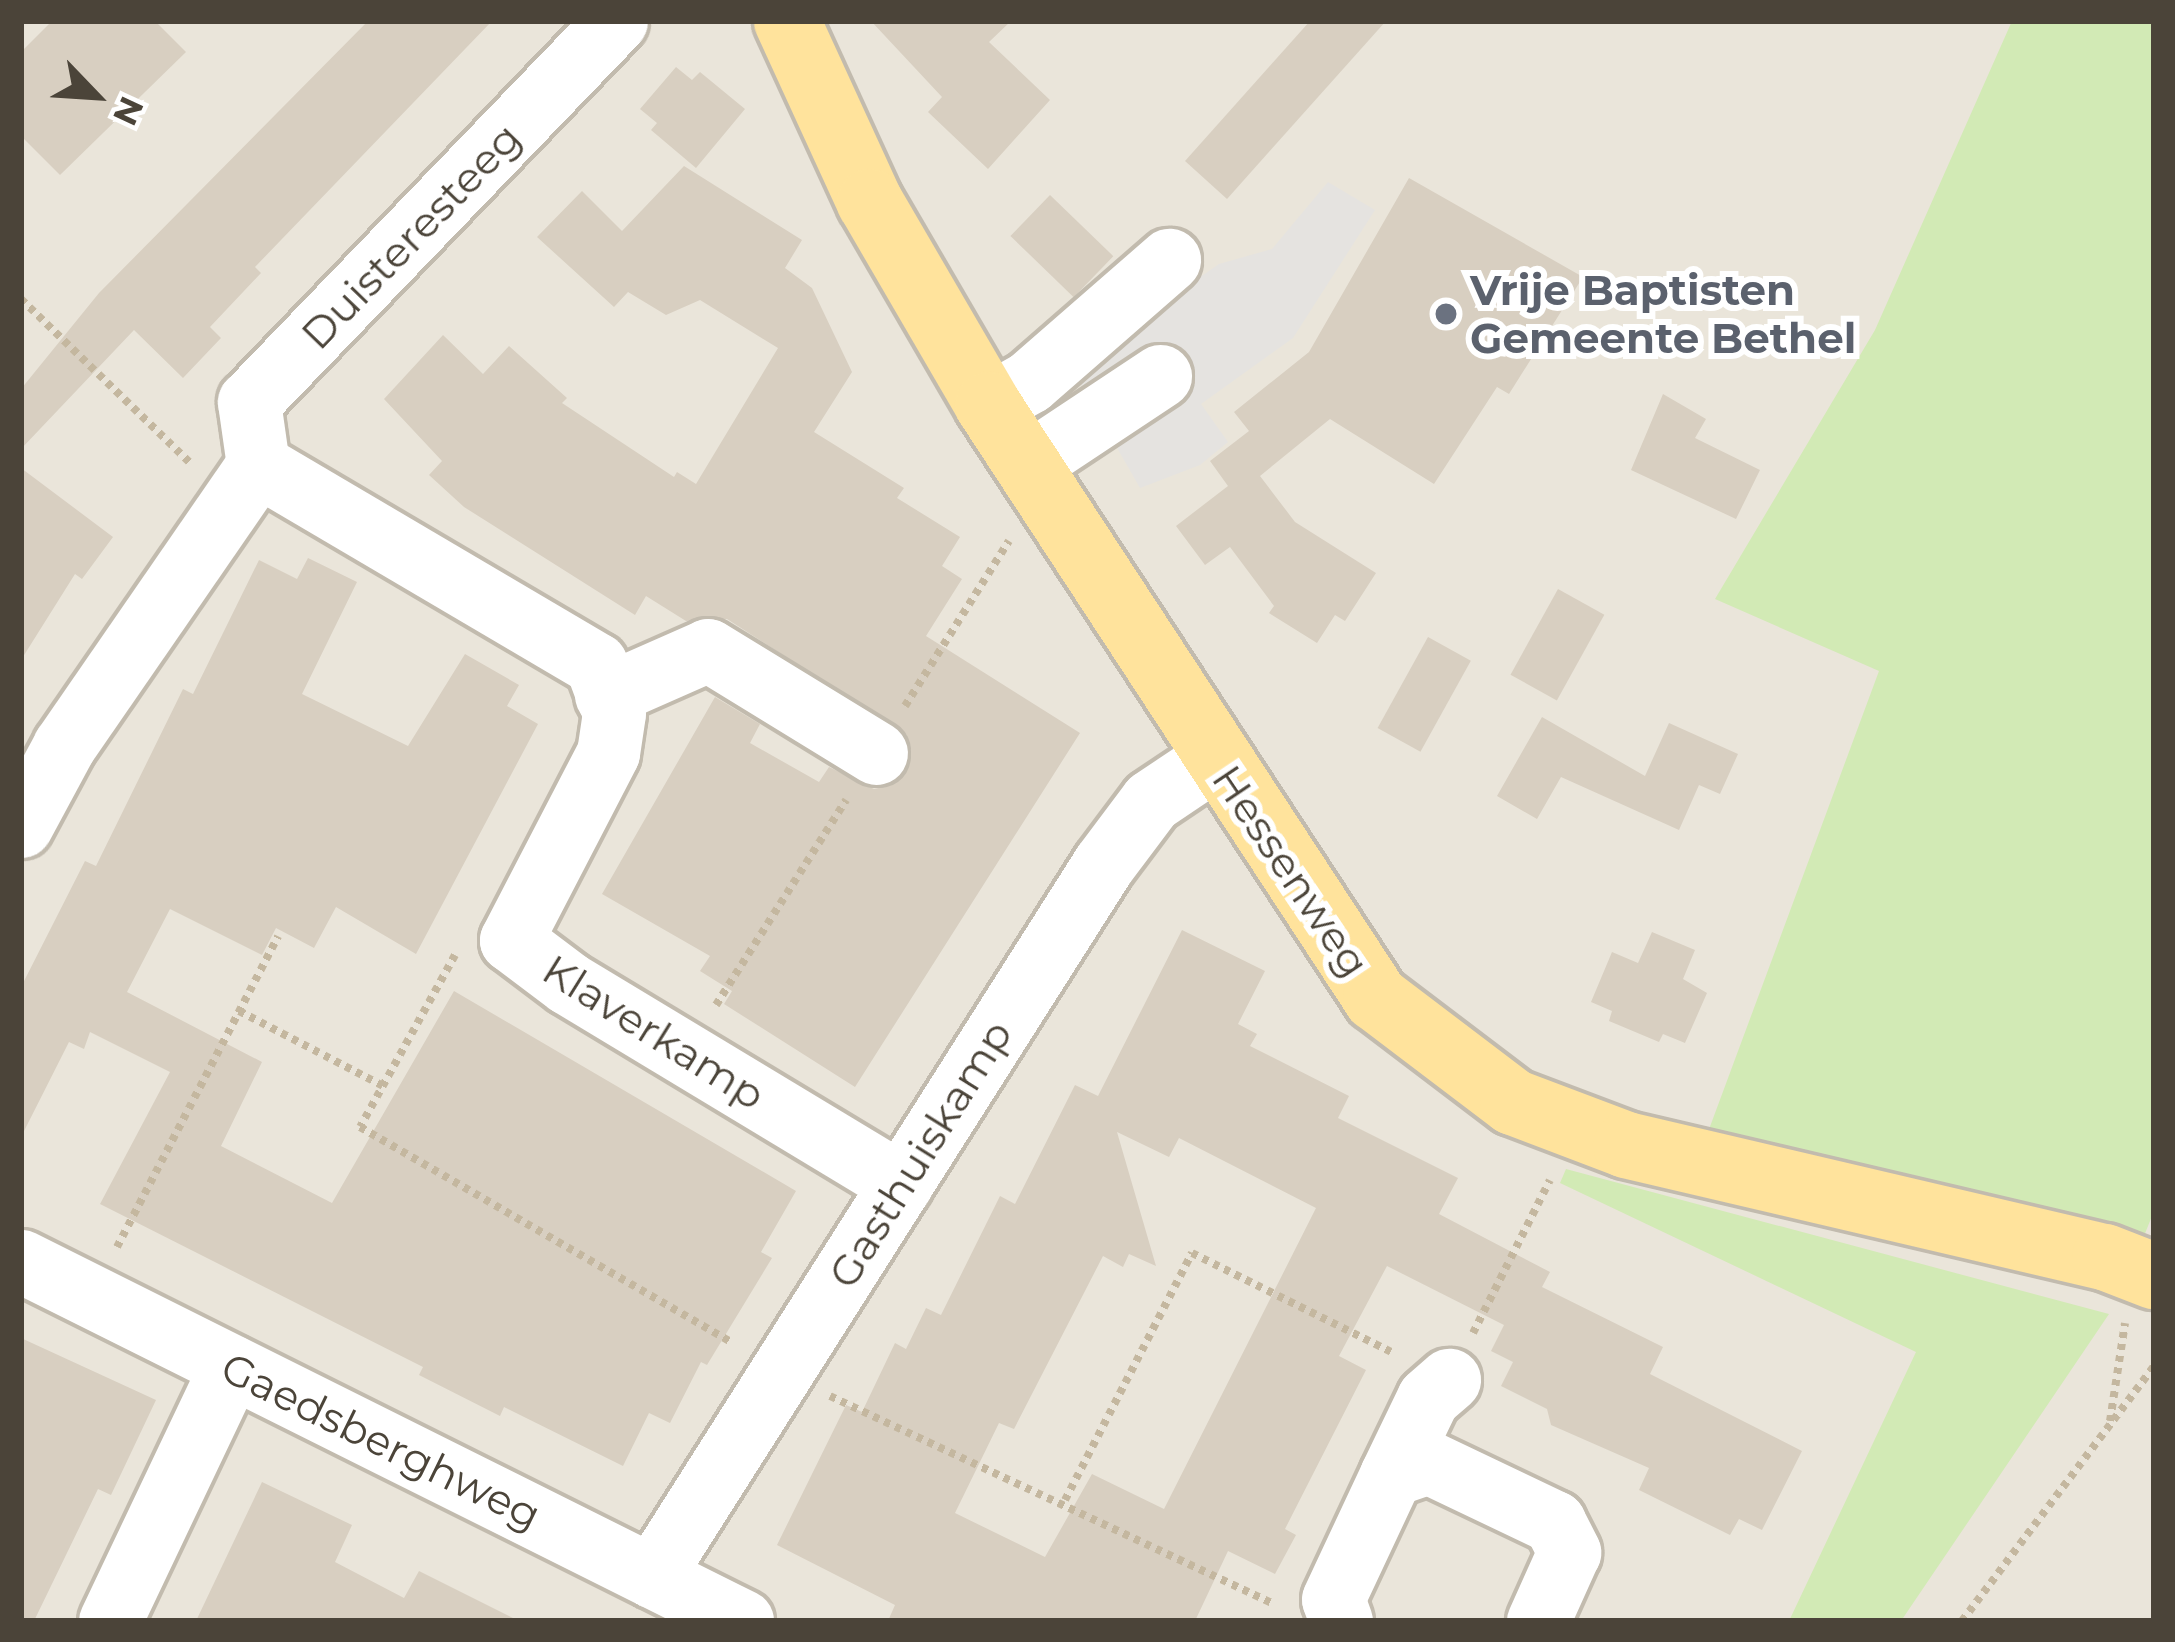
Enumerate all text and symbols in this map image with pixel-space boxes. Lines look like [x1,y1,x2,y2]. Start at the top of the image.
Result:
north arrow [36,36,156,156]
text: N [105,91,152,132]
street label: Duisteresteeg [291,113,531,359]
place label: Vrije Baptisten Gemeente Bethel [1470,265,1856,364]
marker: Vrije Baptisten Gemeente Bethel [1433,301,1459,327]
street label: Hessenweg [1202,756,1380,986]
street label: Klaverkamp [534,944,774,1120]
street label: Gasthuiskamp [818,1011,1022,1297]
street label: Gaedsberghweg [213,1342,549,1540]

